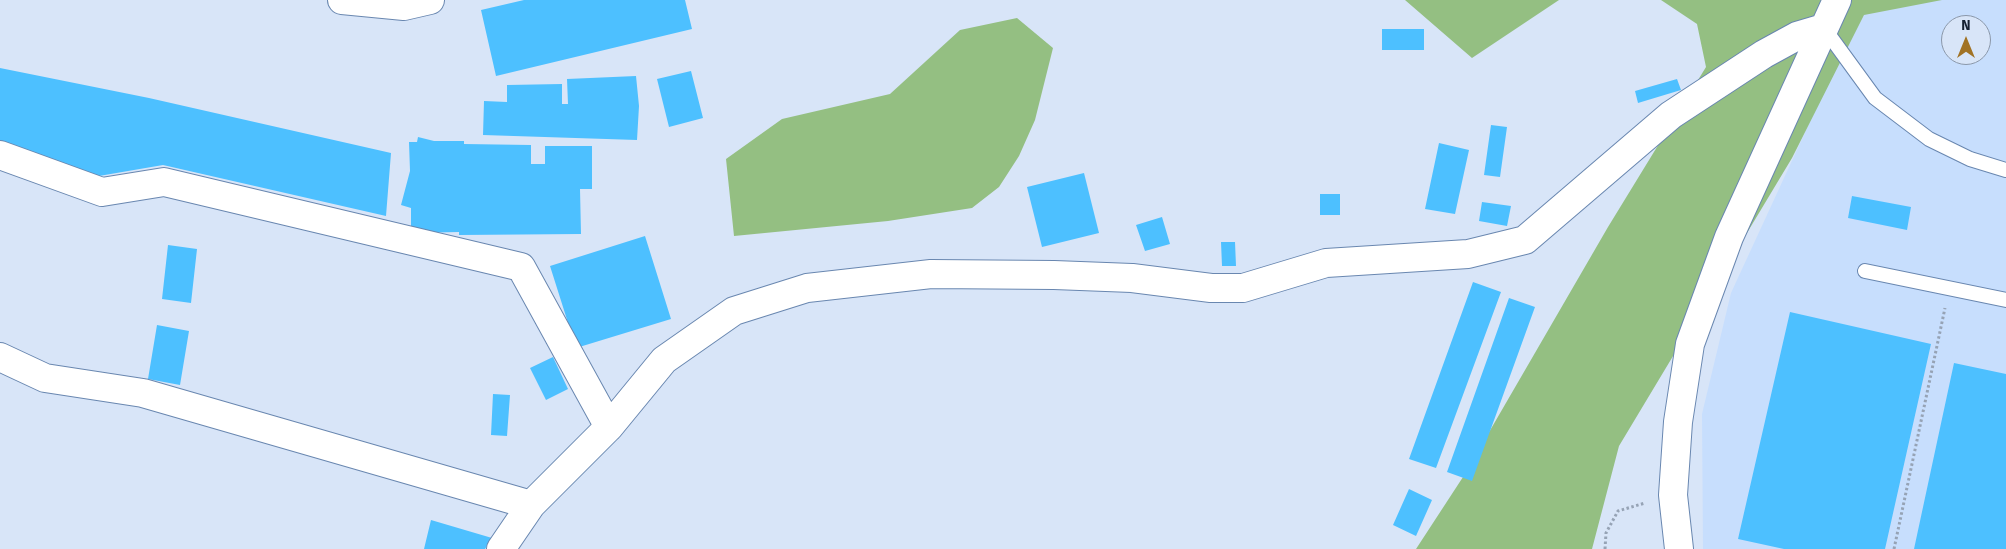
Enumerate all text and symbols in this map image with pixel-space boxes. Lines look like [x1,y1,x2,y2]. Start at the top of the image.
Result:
north arrow [1941,15,1991,65]
text: N [1961,17,1971,34]

